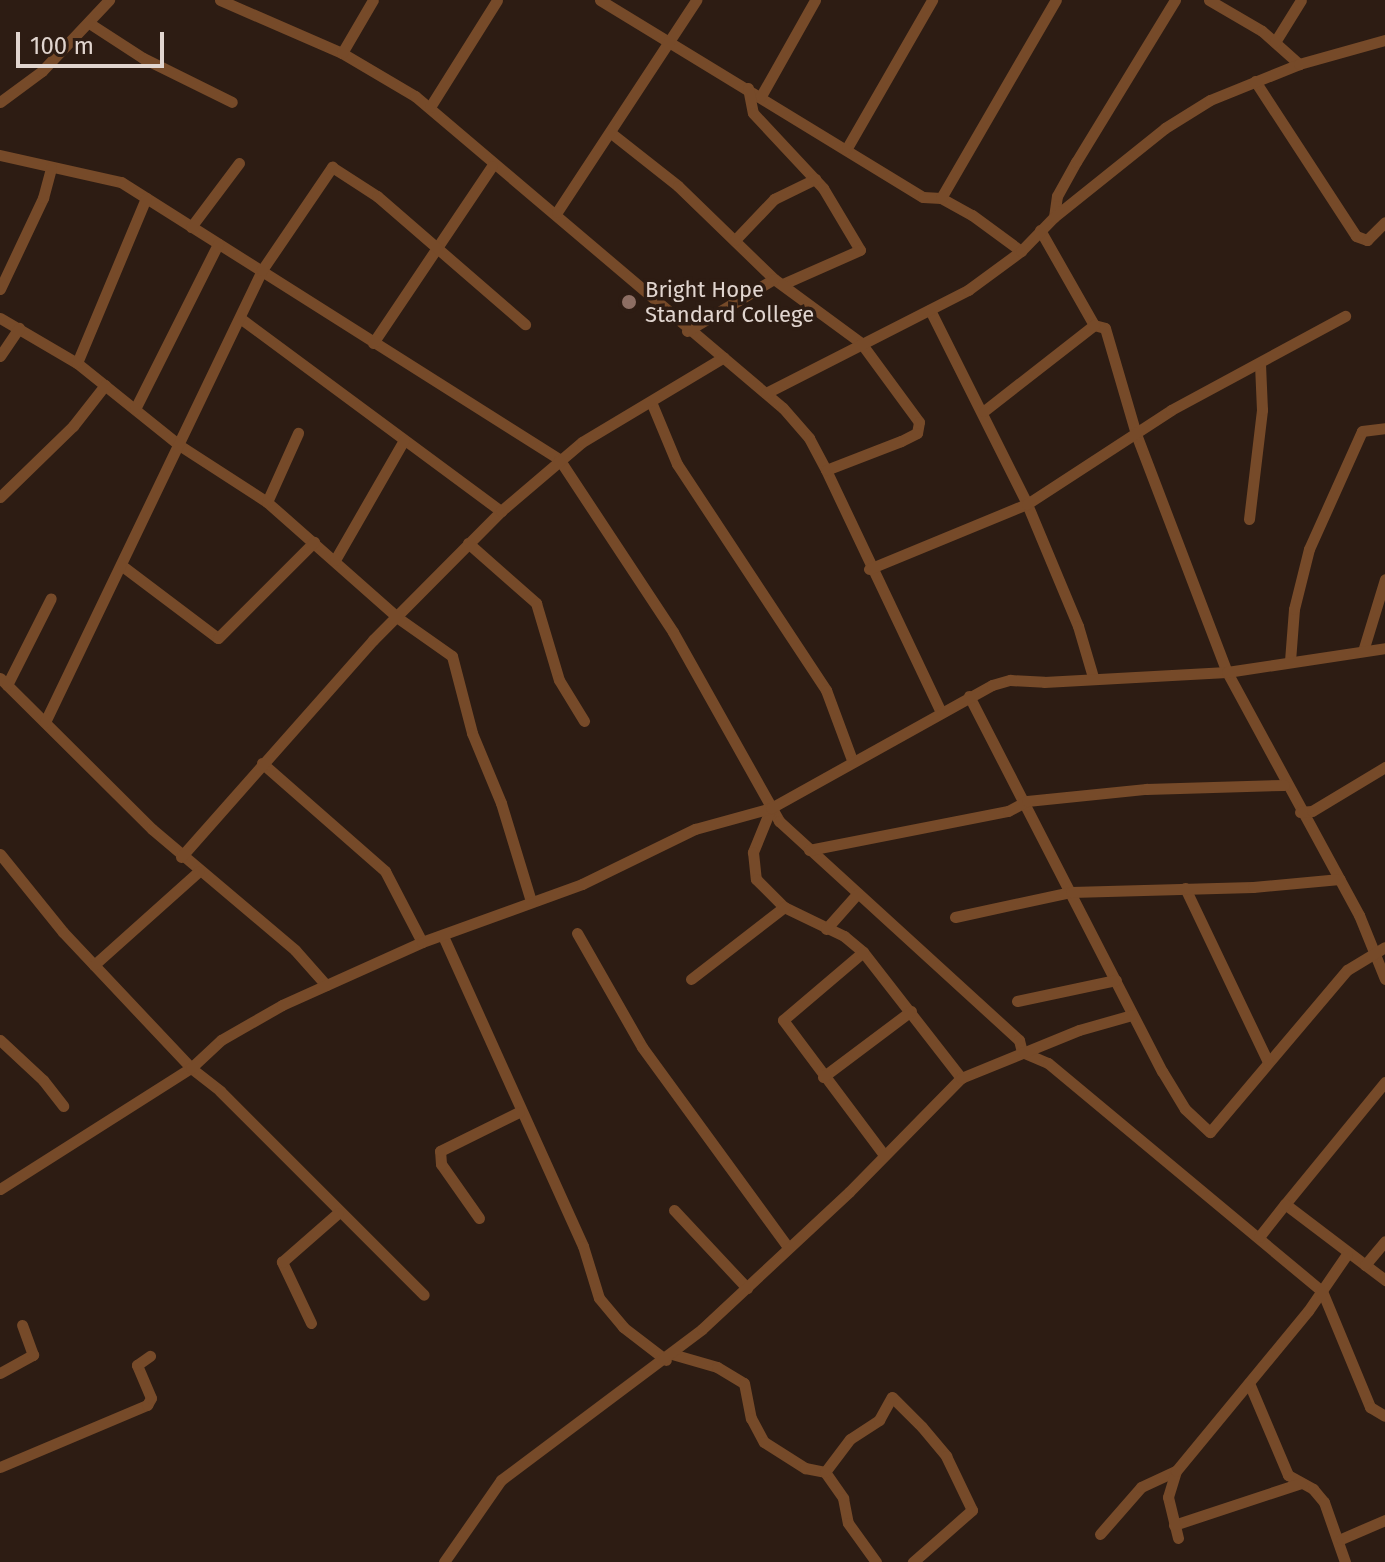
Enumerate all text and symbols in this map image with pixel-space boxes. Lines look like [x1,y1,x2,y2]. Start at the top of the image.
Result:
scale bar [20,16,168,66]
text: 100 m [30,32,94,60]
place label: Bright Hope Standard College [645,276,814,328]
marker: Bright Hope Standard College [620,293,638,311]

